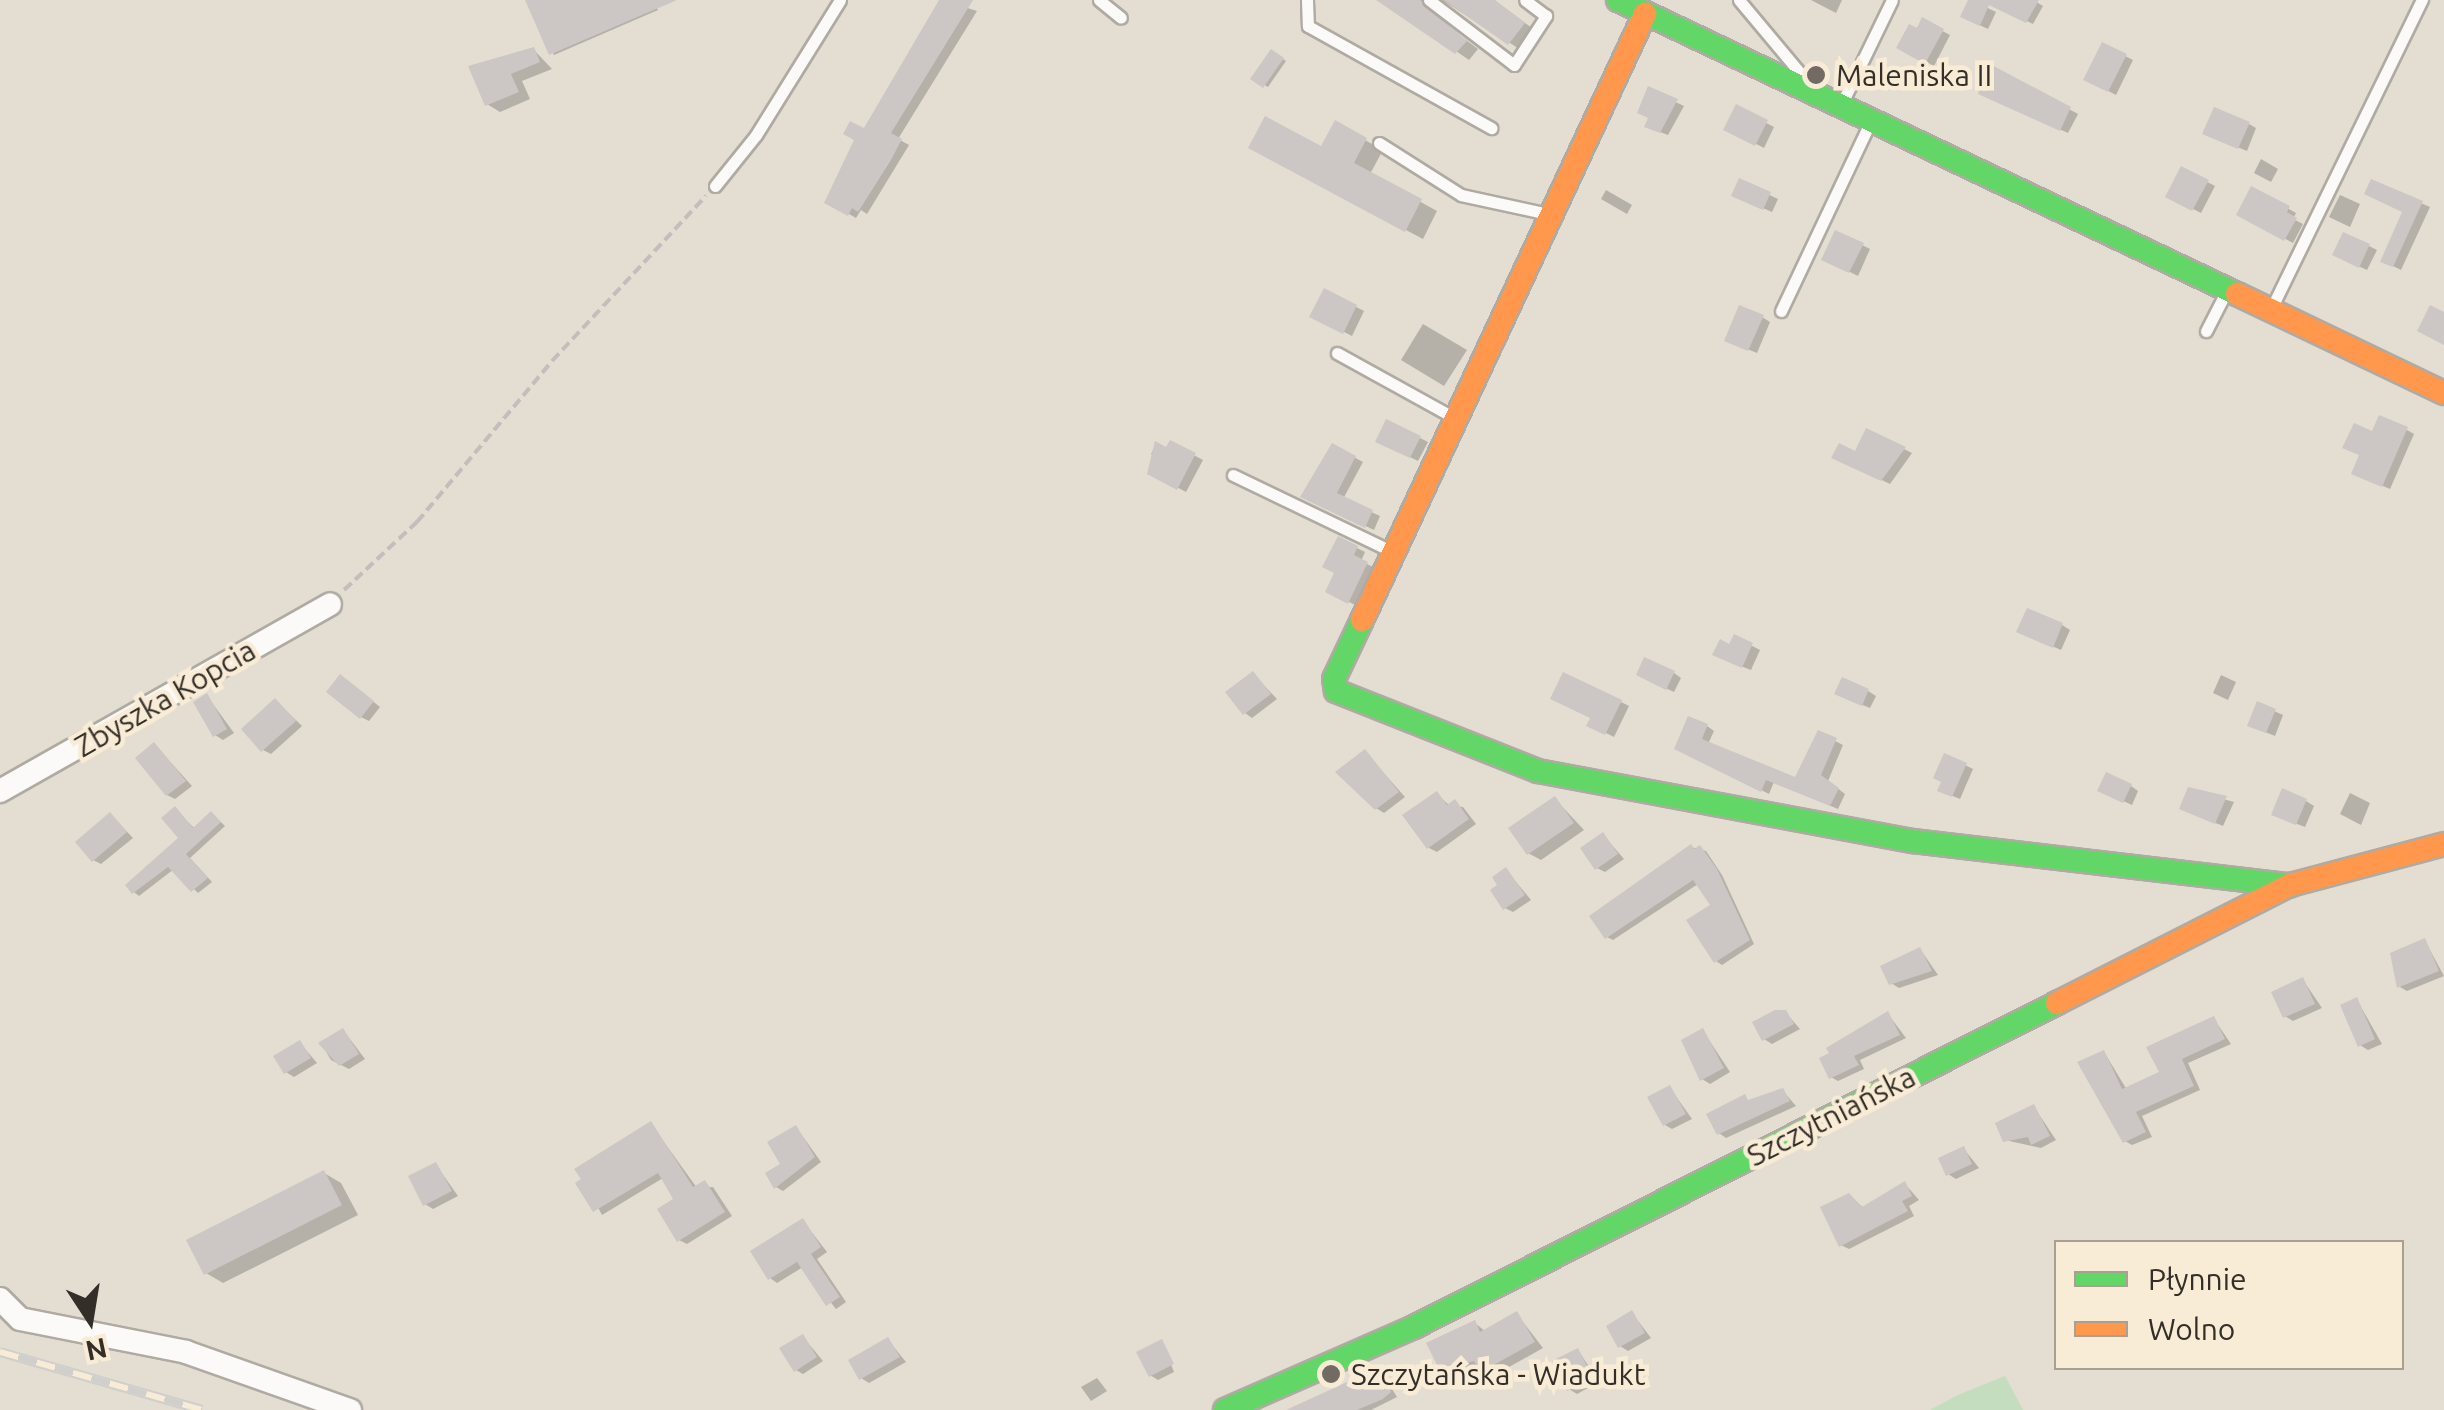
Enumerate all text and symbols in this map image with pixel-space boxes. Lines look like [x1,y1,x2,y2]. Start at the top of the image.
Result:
place label: Maleniska II [1836,57,1992,93]
marker: Maleniska II [1805,64,1827,86]
street label: Zbyszka Kopcia [68,632,262,764]
street label: Szczytniańska [1741,1058,1921,1174]
legend [2054,1240,2404,1370]
text: Płynnie [2148,1262,2247,1296]
north arrow [40,1270,140,1370]
text: Wolno [2148,1312,2235,1346]
text: N [83,1332,110,1367]
place label: Szczytańska - Wiadukt [1351,1356,1645,1392]
marker: Szczytańska - Wiadukt [1320,1363,1342,1385]

